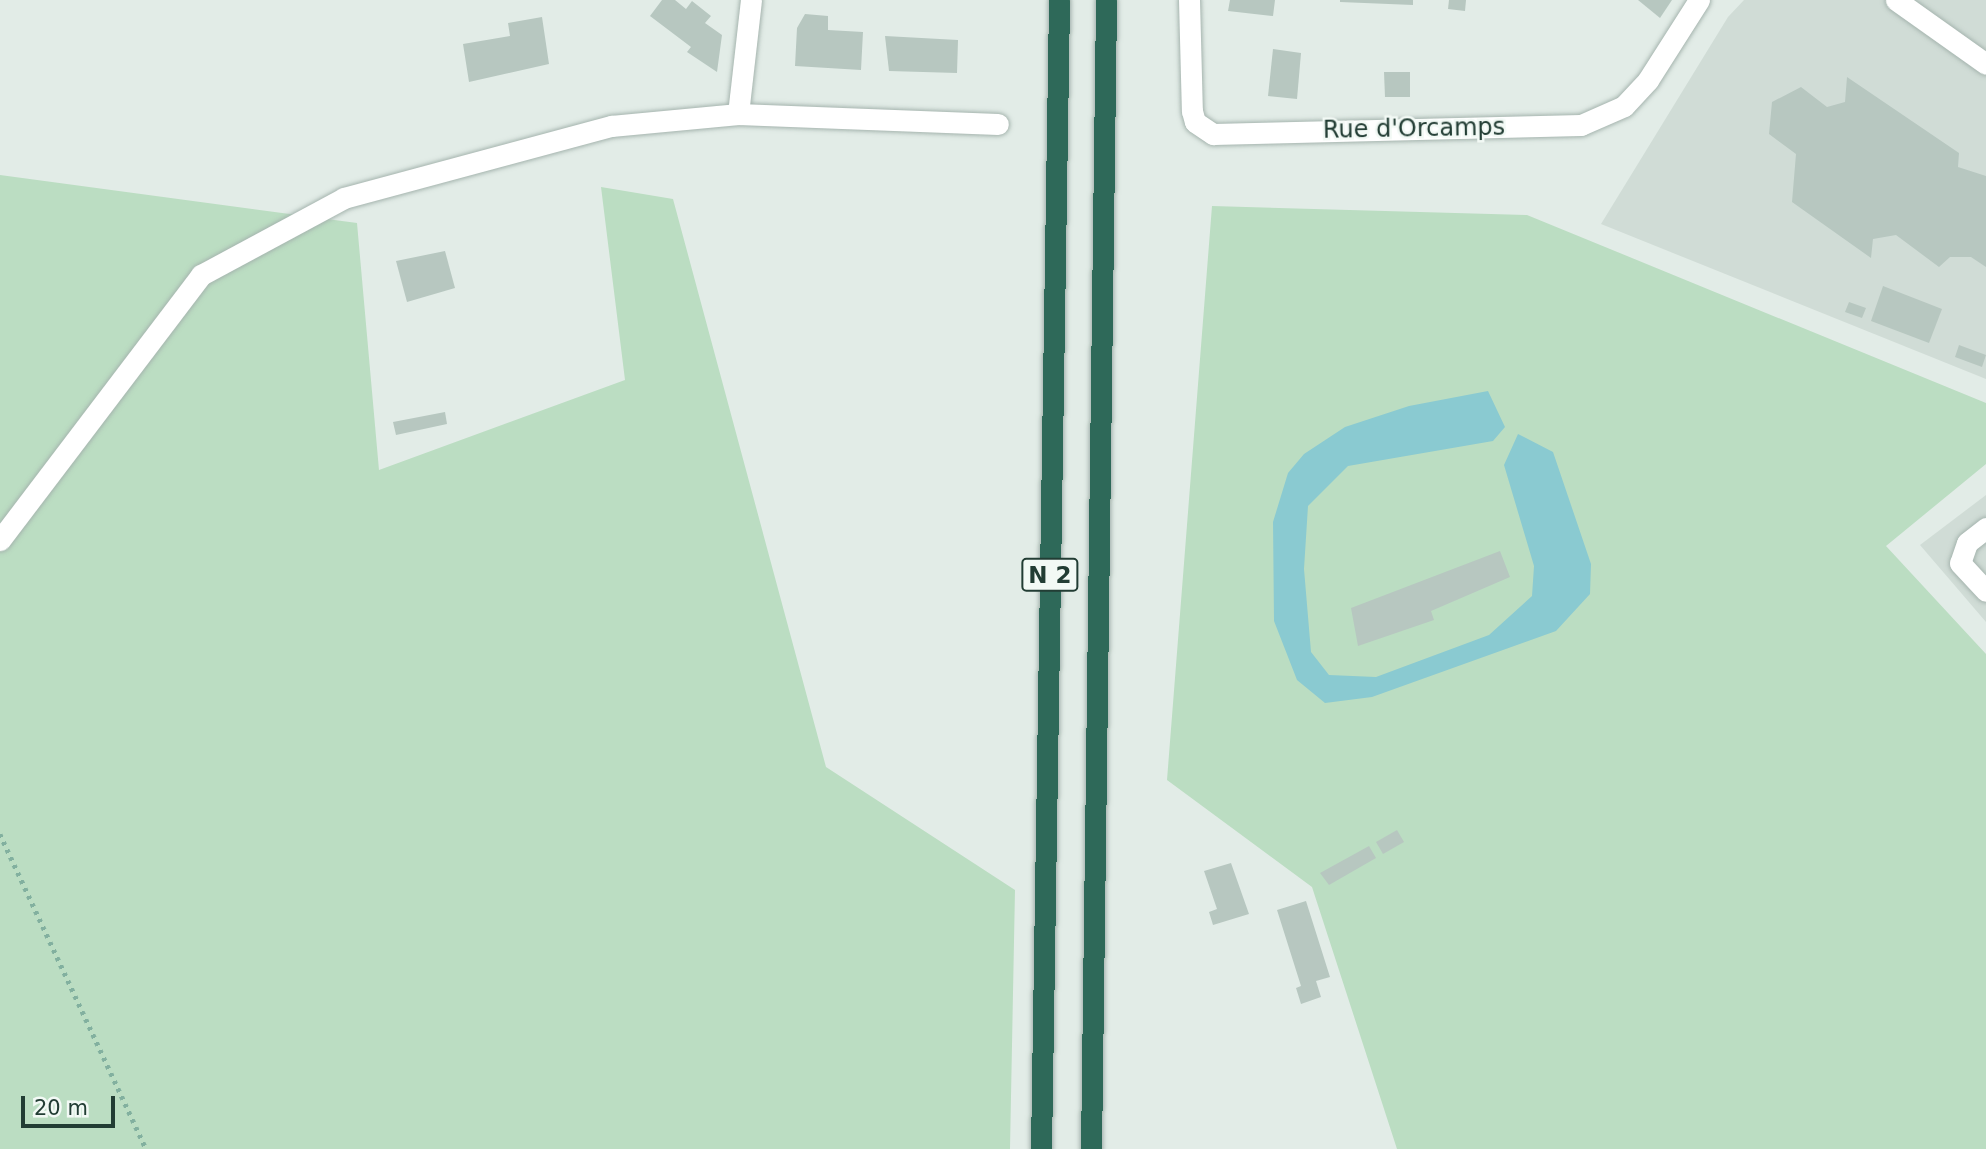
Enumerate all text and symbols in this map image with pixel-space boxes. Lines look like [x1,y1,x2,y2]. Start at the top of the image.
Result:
street label: Rue d'Orcamps [1323,113,1505,145]
road number: N 2 [1020,555,1080,594]
scale bar [24,1082,119,1126]
text: 20 m [34,1096,88,1120]

